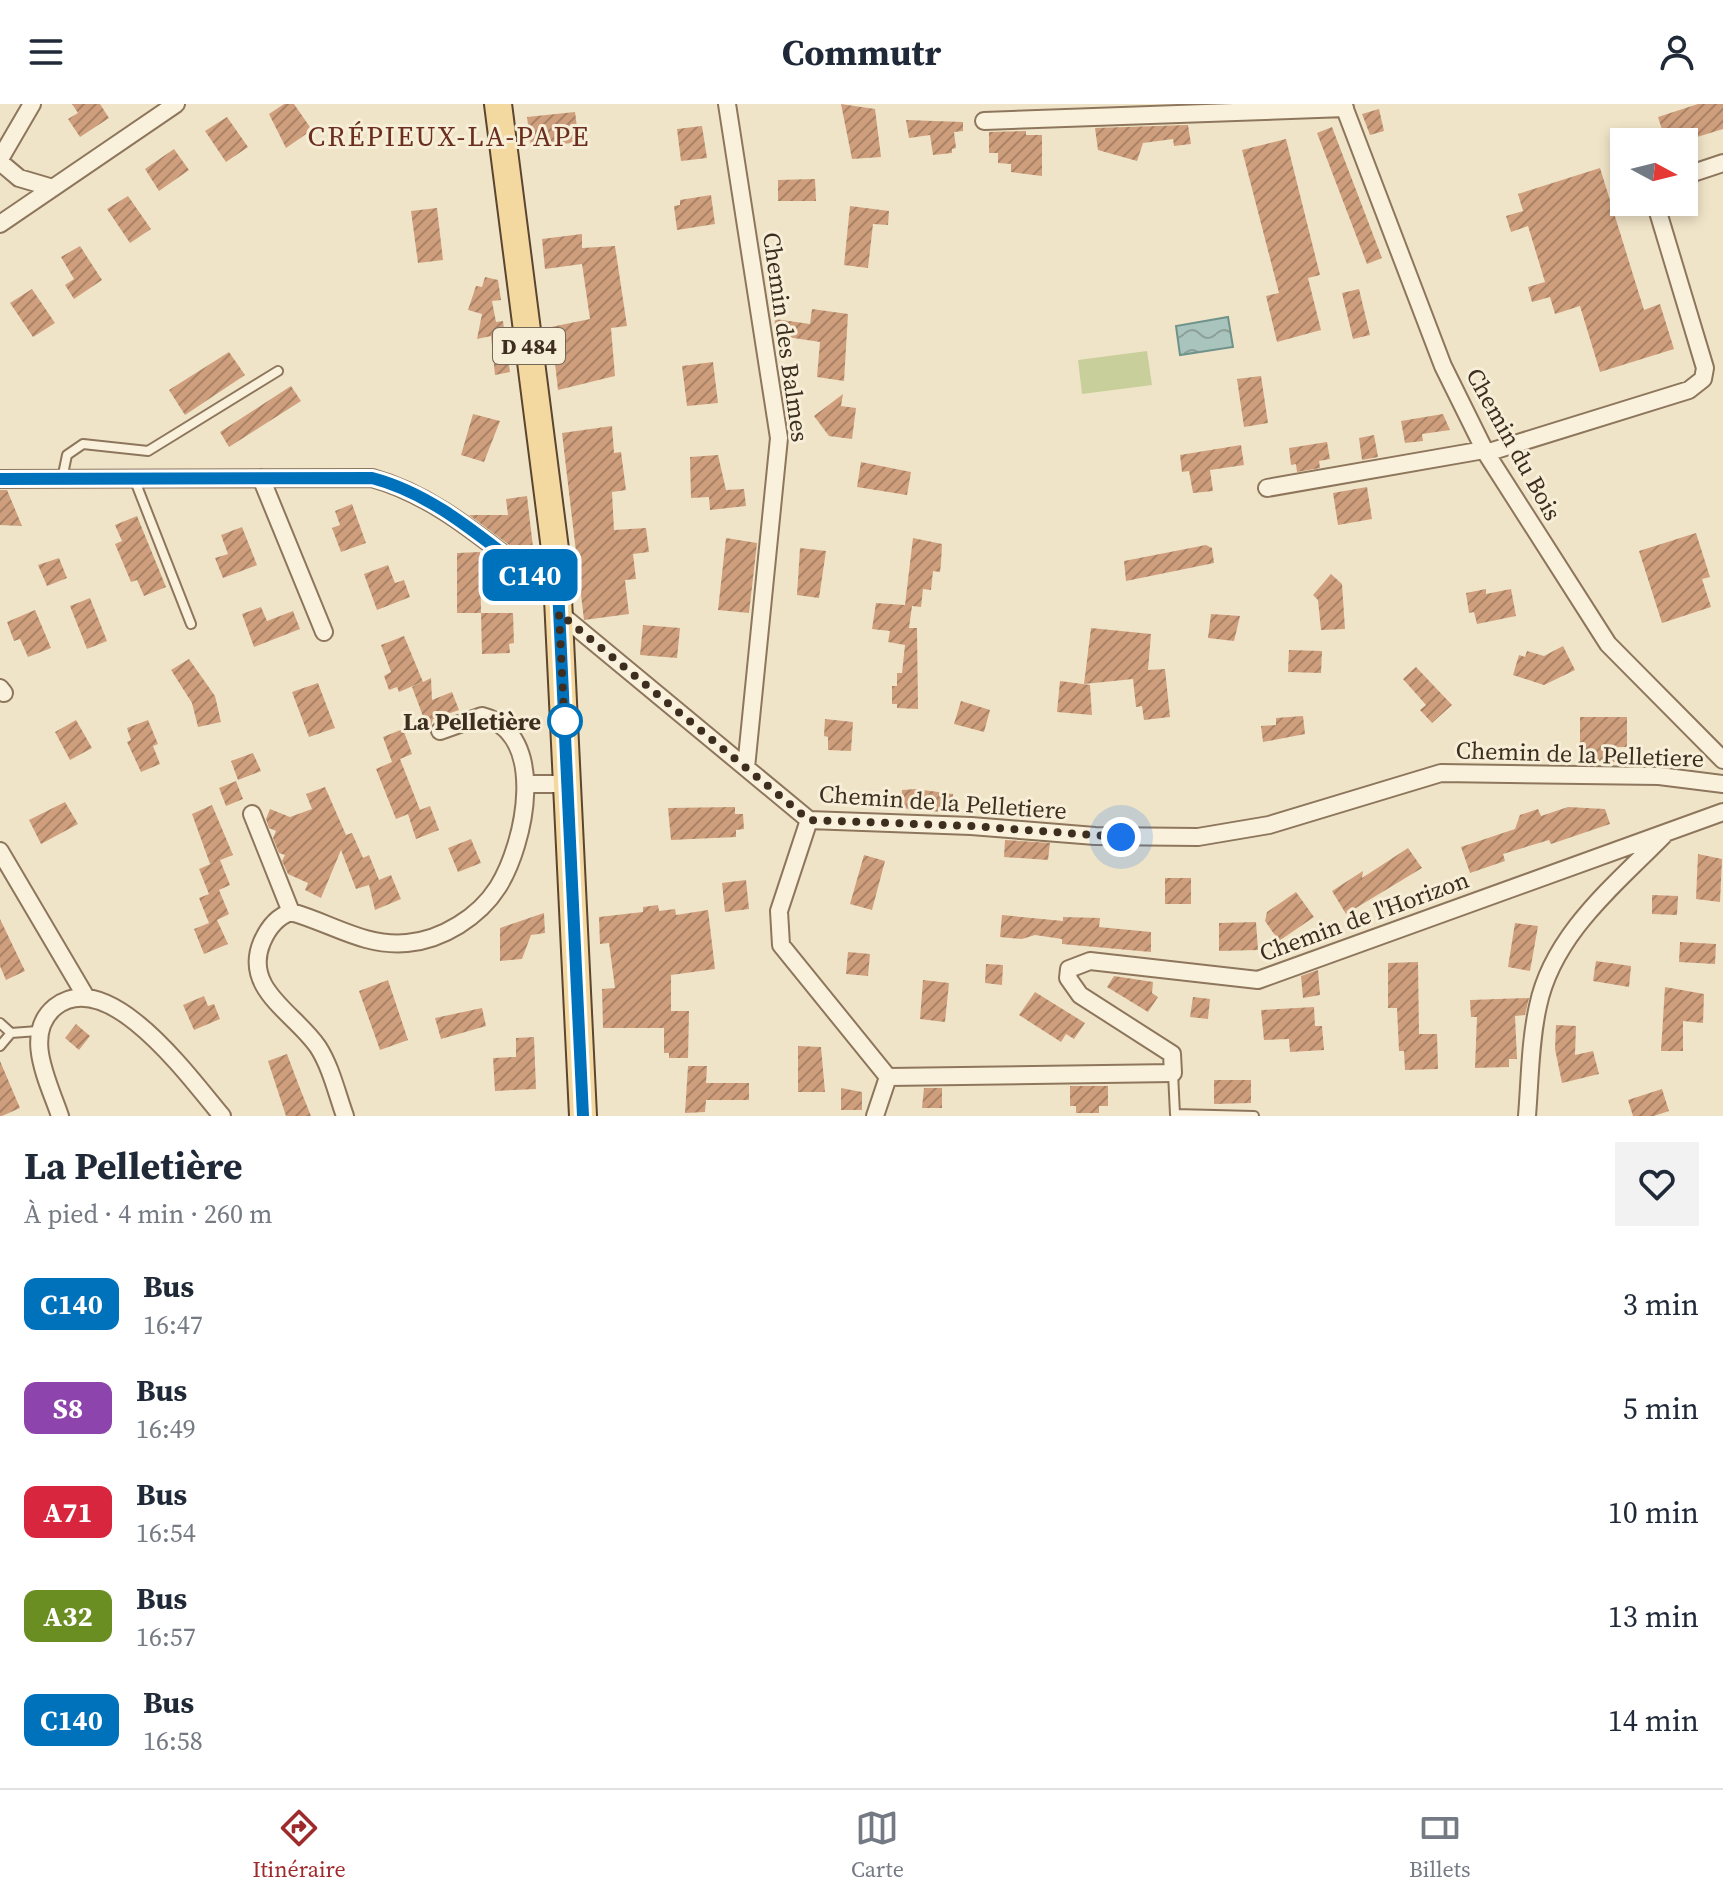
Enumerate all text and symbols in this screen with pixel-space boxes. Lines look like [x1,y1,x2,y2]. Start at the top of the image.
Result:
text: Commutr [782,28,941,77]
icon: menu [24,30,68,74]
icon: person [1655,30,1699,74]
district label: CRÉPIEUX-LA-PAPE [307,117,591,155]
north arrow [1610,128,1698,216]
map controls [1610,128,1698,216]
street label: Chemin des Balmes [755,230,817,444]
road number: D 484 [493,328,565,364]
street label: Chemin du Bois [1458,362,1570,526]
line badge: C140 [474,549,586,601]
text: C140 [499,556,561,594]
marker: La Pelletière [548,704,582,738]
place label: La Pelletière [403,705,541,738]
street label: Chemin de la Pelletiere [1455,733,1705,775]
street label: Chemin de la Pelletiere [818,777,1068,827]
your location [1101,817,1141,857]
street label: Chemin de l'Horizon [1255,863,1473,969]
text: La Pelletière [24,1140,243,1192]
button: heart [1615,1142,1699,1226]
text: À pied · 4 min · 260 m [24,1196,273,1232]
text: Bus [143,1266,194,1307]
text: 3 min [1623,1284,1699,1325]
text: C140 [40,1285,103,1323]
text: 16:47 [143,1307,203,1343]
text: Bus [136,1370,187,1411]
text: 5 min [1623,1388,1699,1429]
text: S8 [53,1389,83,1427]
text: 16:49 [136,1411,196,1447]
text: Bus [136,1474,187,1515]
text: 10 min [1608,1492,1699,1533]
text: A71 [43,1493,93,1531]
text: 16:54 [136,1515,196,1551]
text: Bus [136,1578,187,1619]
text: 13 min [1608,1596,1699,1637]
text: A32 [43,1597,93,1635]
text: 16:57 [136,1619,196,1655]
text: Bus [143,1682,194,1723]
text: 14 min [1608,1700,1699,1741]
text: C140 [40,1701,103,1739]
text: 16:58 [143,1723,203,1759]
tab: Itinéraire [253,1806,346,1884]
tab: Carte [851,1806,904,1884]
tab: Billets [1409,1806,1470,1884]

